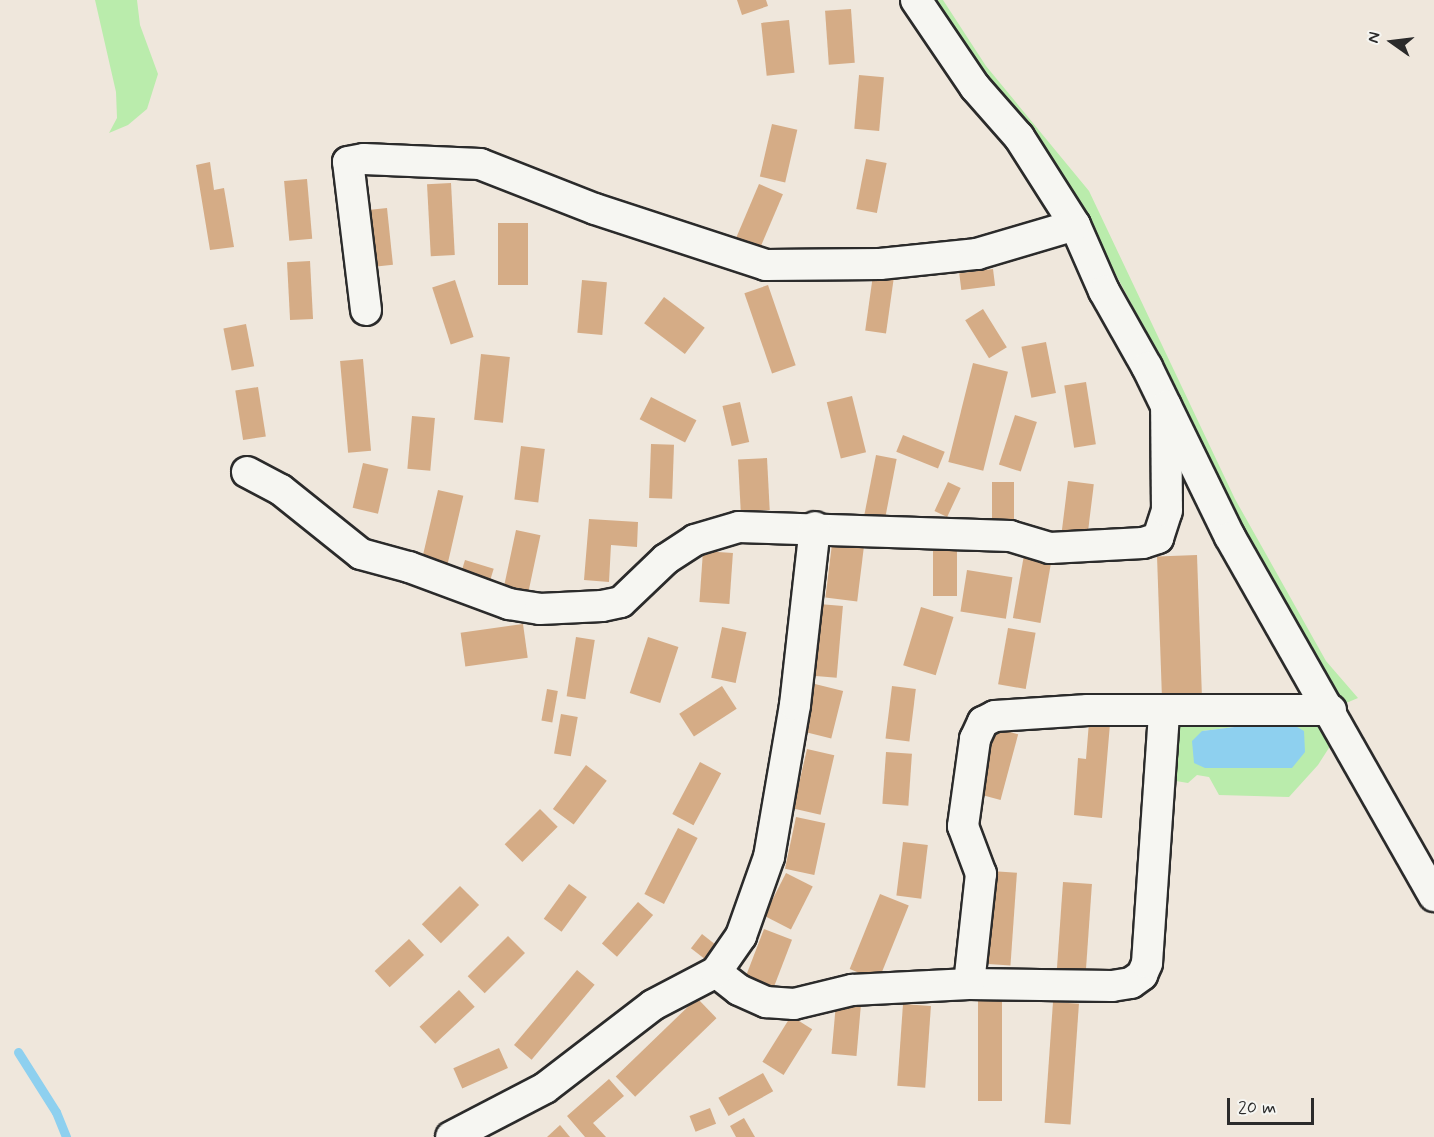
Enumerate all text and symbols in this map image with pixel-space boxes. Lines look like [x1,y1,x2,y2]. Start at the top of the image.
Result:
north arrow [1362,12,1422,72]
text: N [1363,30,1386,45]
scale bar [1230,1086,1317,1124]
text: 20 m [1238,1096,1276,1120]

